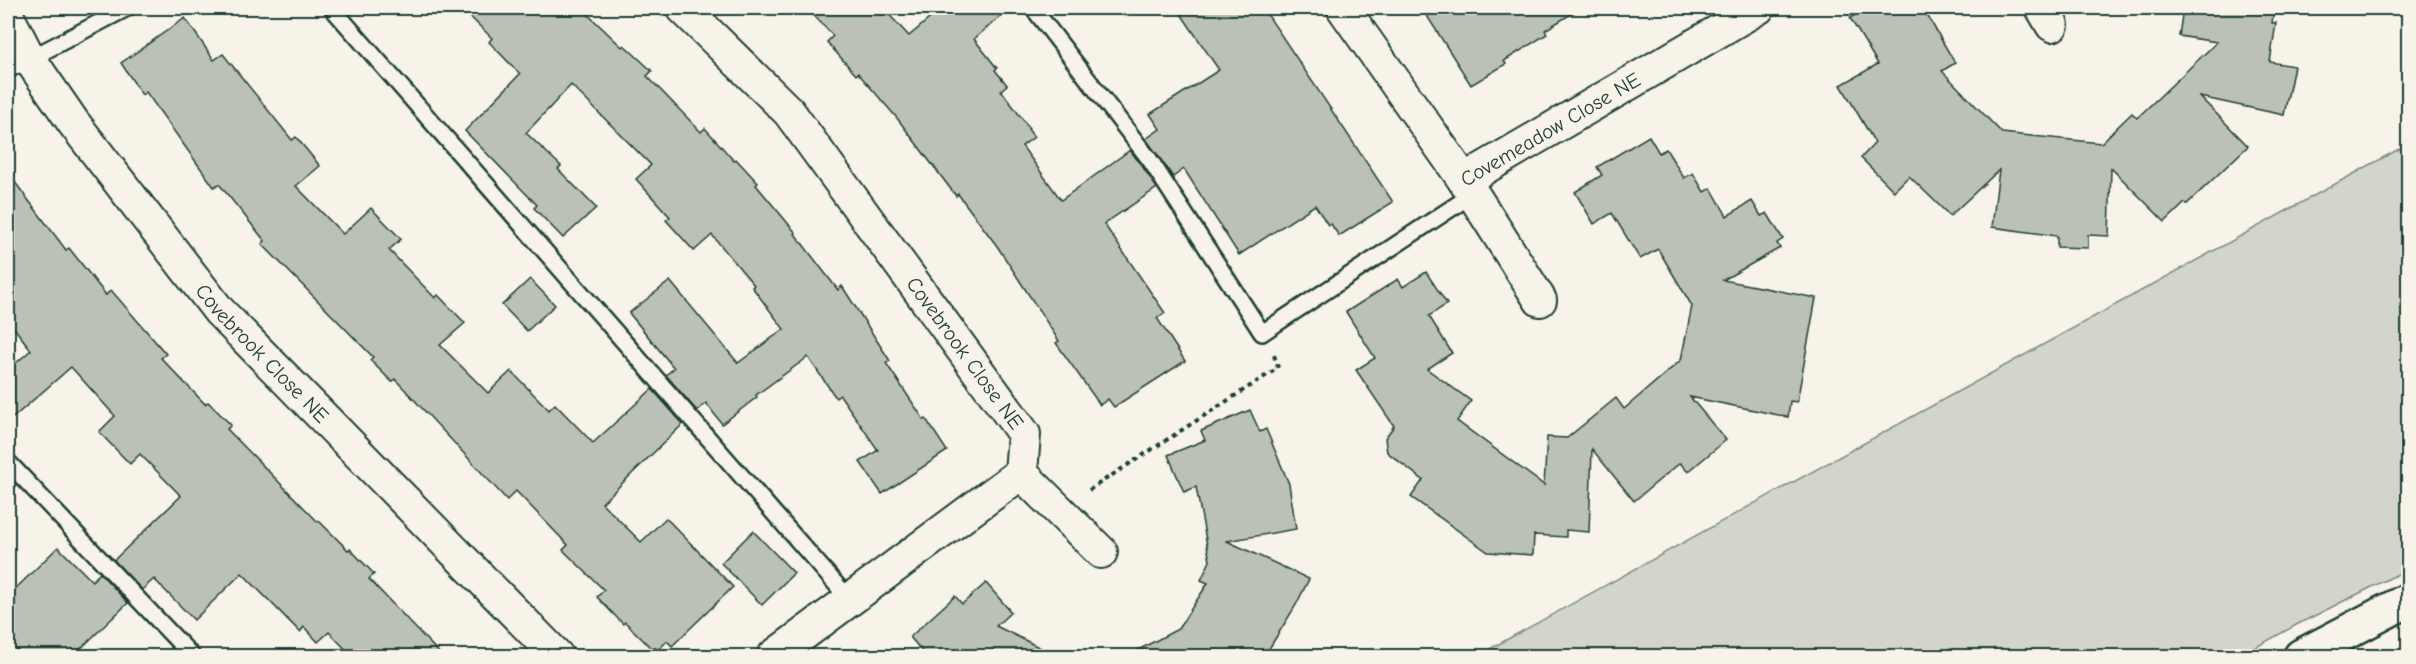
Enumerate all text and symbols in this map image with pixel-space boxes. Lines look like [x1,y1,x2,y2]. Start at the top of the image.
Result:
street label: Covemeadow Close NE [1456,68,1645,191]
street label: Covebrook Close NE [901,272,1028,434]
street label: Covebrook Close NE [191,279,334,428]

